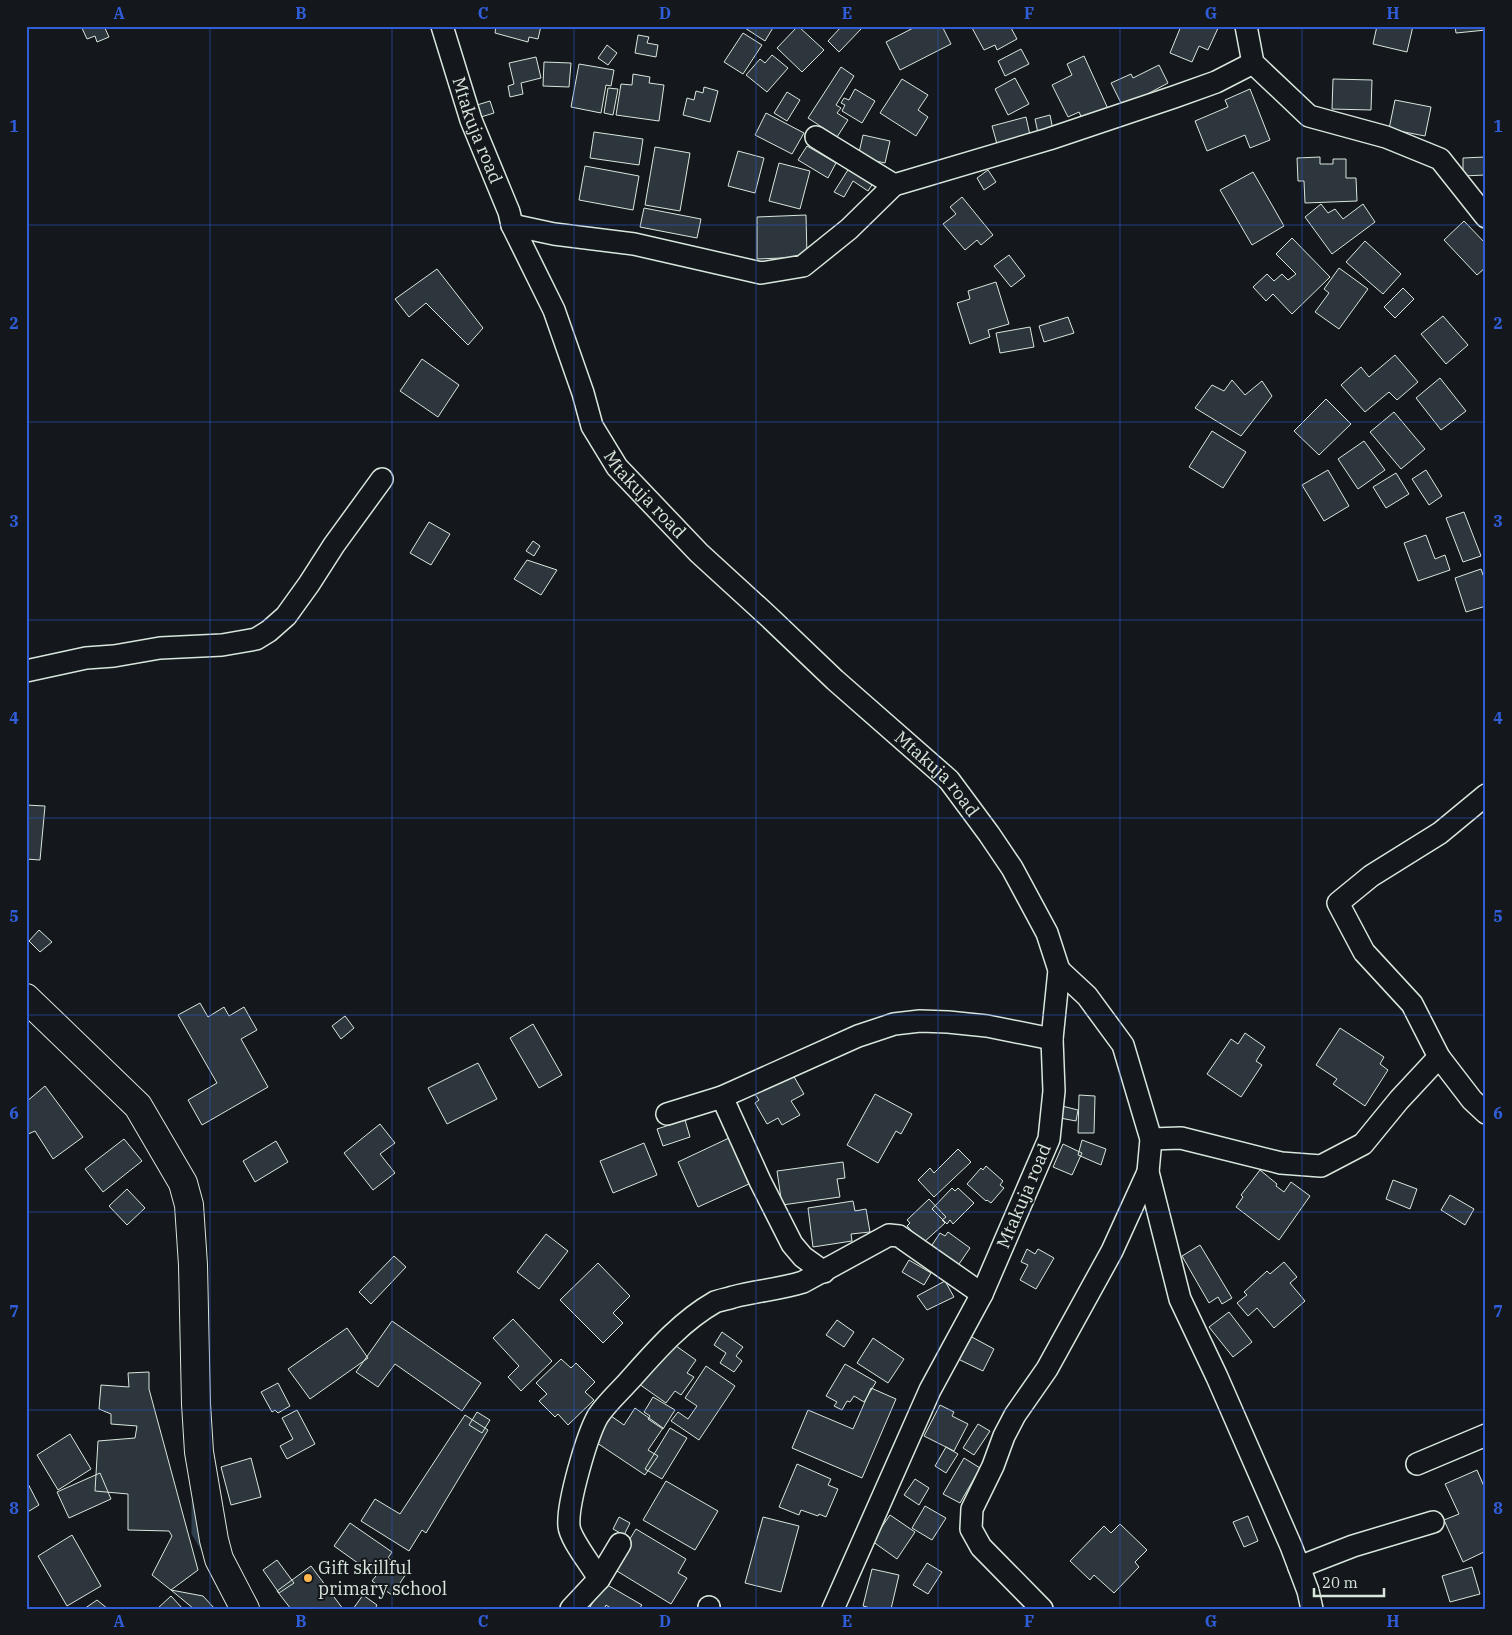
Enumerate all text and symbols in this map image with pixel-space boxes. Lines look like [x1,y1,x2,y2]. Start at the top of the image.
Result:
text: A [113,3,125,23]
text: B [295,3,307,23]
text: C [478,3,488,23]
text: D [659,3,671,23]
text: E [842,3,852,23]
text: F [1024,3,1034,23]
text: G [1205,3,1217,23]
text: H [1387,3,1400,23]
street label: Mtakuja road [447,74,508,187]
text: 1 [9,116,19,136]
text: 1 [1493,116,1503,136]
text: 2 [9,313,19,333]
text: 2 [1493,313,1503,333]
street label: Mtakuja road [599,446,691,543]
text: 3 [9,511,19,531]
text: 3 [1493,511,1503,531]
text: 4 [9,708,19,728]
text: 4 [1493,708,1503,728]
street label: Mtakuja road [890,726,984,821]
text: 5 [9,906,19,926]
text: 5 [1493,906,1503,926]
text: 6 [9,1103,19,1123]
text: 6 [1493,1103,1503,1123]
street label: Mtakuja road [991,1140,1056,1252]
text: 7 [9,1301,19,1321]
text: 7 [1493,1301,1503,1321]
text: 8 [9,1498,19,1518]
text: 8 [1493,1498,1503,1518]
place label: Gift skillful primary school [318,1556,447,1600]
scale bar [1314,1565,1384,1597]
marker: Gift skillful primary school [302,1572,314,1584]
text: 20 m [1322,1573,1358,1592]
text: A [113,1611,125,1631]
text: B [295,1611,307,1631]
text: C [478,1611,488,1631]
text: D [659,1611,671,1631]
text: E [842,1611,852,1631]
text: F [1024,1611,1034,1631]
text: G [1205,1611,1217,1631]
text: H [1387,1611,1400,1631]

